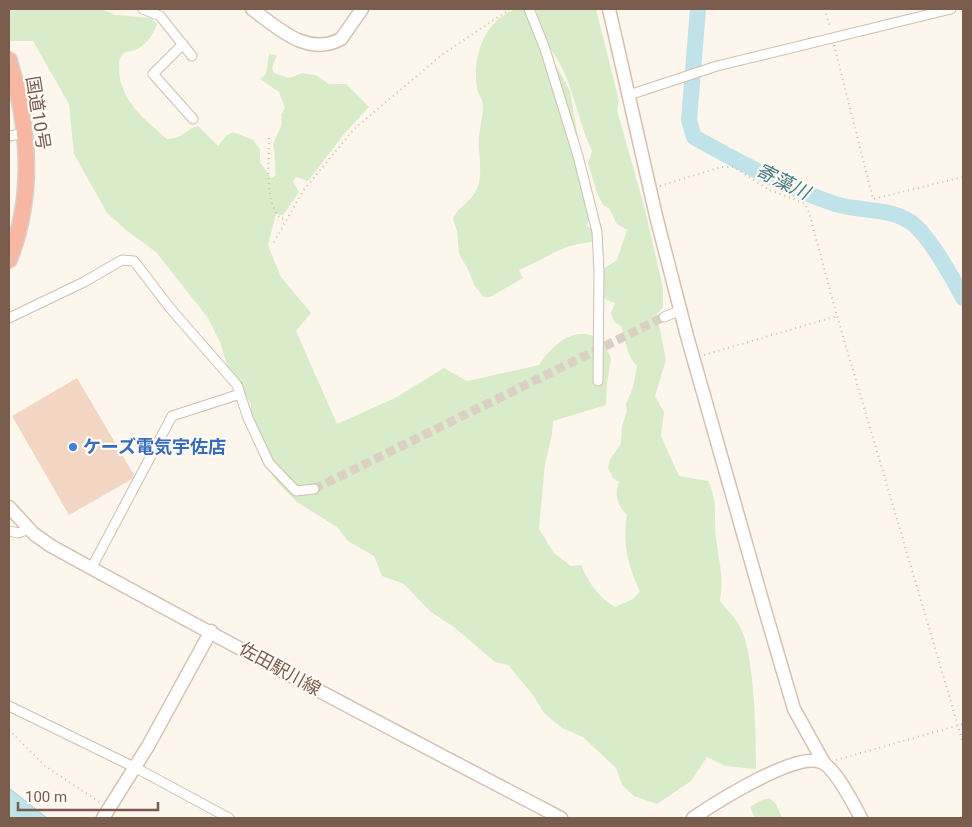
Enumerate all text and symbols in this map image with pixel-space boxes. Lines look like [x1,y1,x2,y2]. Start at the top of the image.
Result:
street label: 国道10号 [22,75,55,151]
water label: 寄藻川 [752,159,815,205]
place label: ケーズ電気宇佐店 [83,436,226,457]
marker: ケーズ電気宇佐店 [67,441,79,453]
street label: 佐田駅川線 [236,638,325,700]
scale bar [18,780,158,812]
text: 100 m [25,788,67,806]

